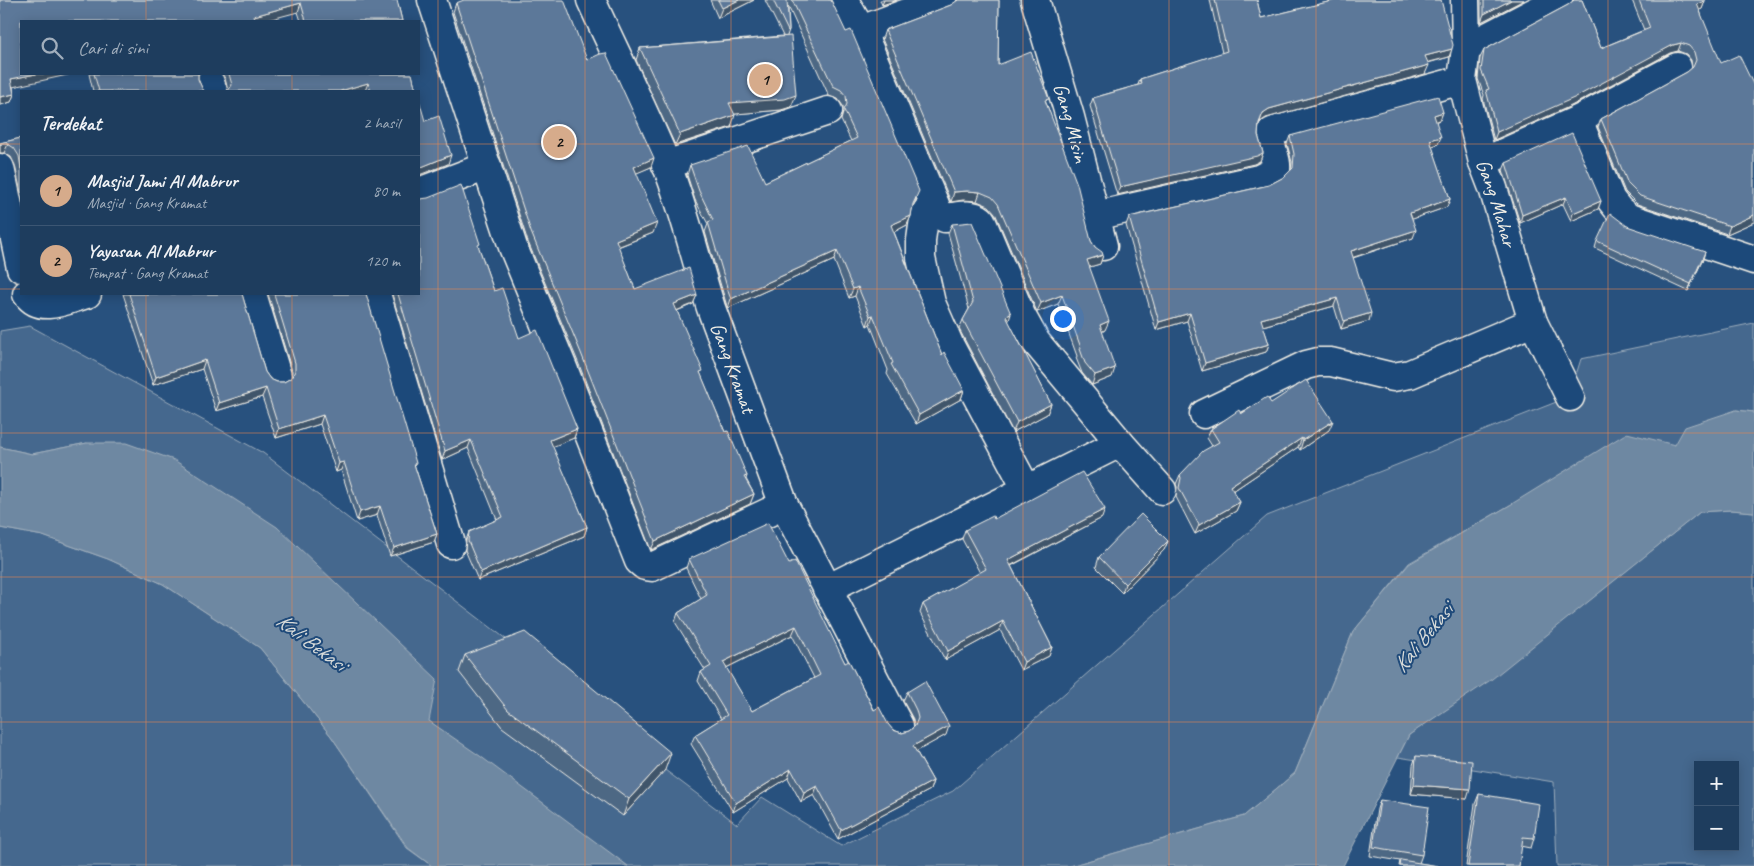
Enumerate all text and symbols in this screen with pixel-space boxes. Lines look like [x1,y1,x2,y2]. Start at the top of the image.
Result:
search box [20,20,420,75]
icon: search [38,34,66,62]
text: Cari di sini [78,36,148,60]
pin: 1 [749,61,781,99]
street label: Gang Misin [1048,80,1094,166]
text: Terdekat [40,110,101,136]
text: 2 hasil [363,113,400,133]
pin: 2 [543,123,575,161]
street label: Gang Mahar [1470,155,1523,252]
text: Masjid Jami Al Mabrur [87,169,238,193]
text: 1 [52,181,60,201]
text: 80 m [373,181,400,201]
text: Masjid · Gang Kramat [87,193,206,213]
text: Yayasan Al Mabrur [87,239,215,263]
text: 2 [52,251,60,271]
text: 120 m [366,251,400,271]
text: Tempat · Gang Kramat [87,263,208,283]
your location [1050,306,1076,332]
street label: Gang Kramat [704,319,762,419]
water label: Kali Bekasi [1387,594,1462,678]
water label: Kali Bekasi [270,607,355,680]
map controls [1694,761,1739,851]
button: + [1694,761,1739,806]
button: − [1694,806,1739,851]

